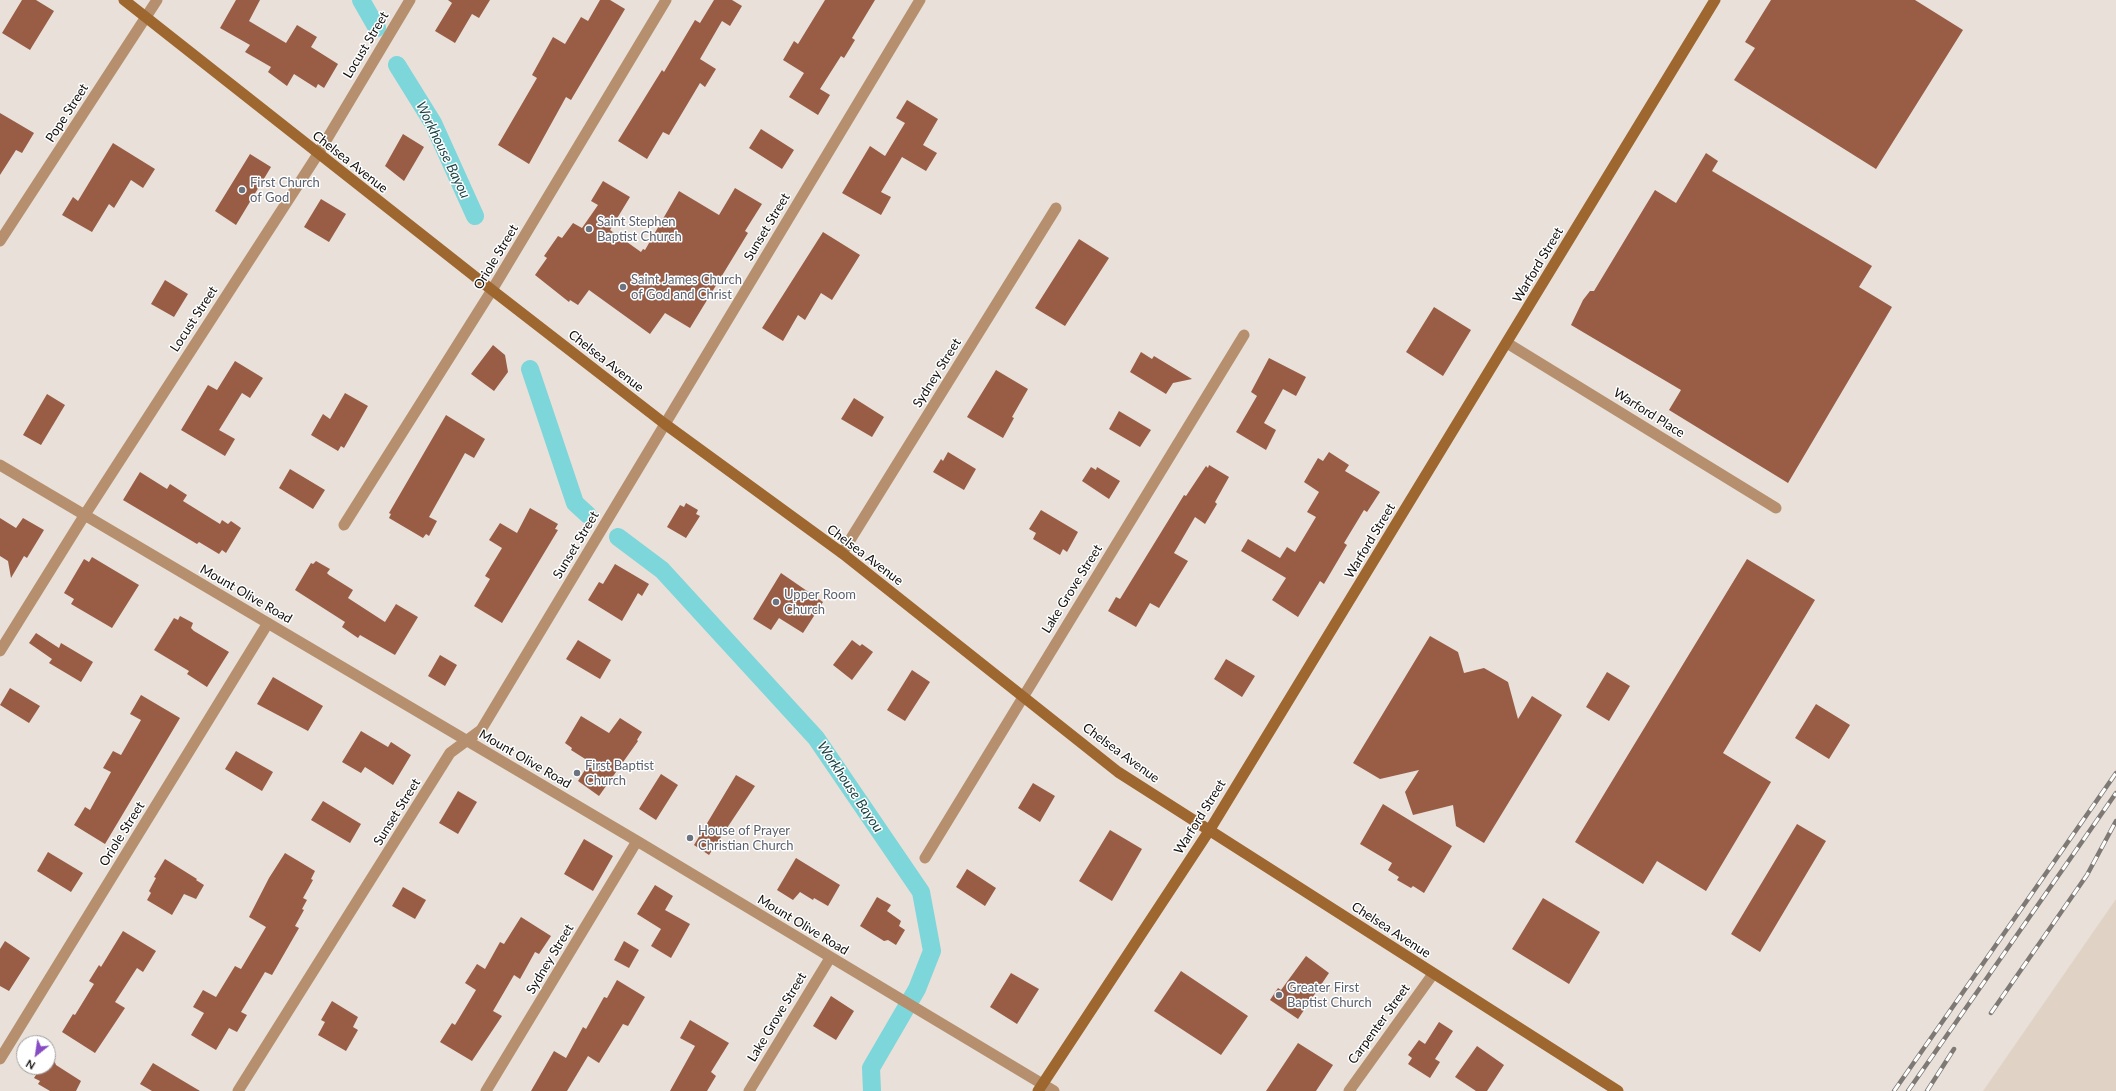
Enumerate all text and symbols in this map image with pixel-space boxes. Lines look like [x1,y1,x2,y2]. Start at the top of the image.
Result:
street label: Locust Street [340,9,392,81]
street label: Pope Street [42,81,92,145]
water label: Workhouse Bayou [412,99,474,201]
street label: Chelsea Avenue [309,128,391,196]
place label: First Church of God [250,175,320,206]
marker: First Church of God [237,185,247,195]
street label: Sunset Street [741,190,793,264]
place label: Saint Stephen Baptist Church [597,214,682,245]
street label: Oriole Street [471,222,521,292]
marker: Saint Stephen Baptist Church [584,224,594,234]
street label: Warford Street [1509,225,1567,305]
place label: Saint James Church of God and Christ [631,272,742,303]
marker: Saint James Church of God and Christ [618,282,628,292]
street label: Locust Street [167,283,221,355]
street label: Chelsea Avenue [565,327,647,395]
street label: Sydney Street [910,335,964,411]
street label: Warford Place [1611,385,1687,441]
street label: Warford Street [1341,501,1399,581]
street label: Sunset Street [550,508,602,582]
street label: Chelsea Avenue [824,521,906,589]
street label: Lake Grove Street [1038,542,1106,636]
street label: Mount Olive Road [197,561,295,627]
place label: Upper Room Church [784,587,856,618]
marker: Upper Room Church [771,597,781,607]
street label: Chelsea Avenue [1080,720,1162,786]
street label: Mount Olive Road [476,726,574,792]
water label: Workhouse Bayou [813,738,887,836]
place label: First Baptist Church [585,758,654,789]
marker: First Baptist Church [572,768,582,778]
street label: Sunset Street [370,776,424,848]
street label: Warford Street [1171,777,1229,857]
street label: Oriole Street [96,799,148,869]
place label: House of Prayer Christian Church [698,823,794,854]
marker: House of Prayer Christian Church [685,833,695,843]
street label: Mount Olive Road [755,892,851,958]
street label: Chelsea Avenue [1349,899,1433,961]
street label: Sydney Street [523,921,577,997]
street label: Lake Grove Street [744,969,810,1065]
place label: Greater First Baptist Church [1287,980,1372,1011]
street label: Carpenter Street [1345,981,1413,1067]
marker: Greater First Baptist Church [1274,990,1284,1000]
north arrow [16,1035,56,1075]
text: N [23,1057,37,1073]

